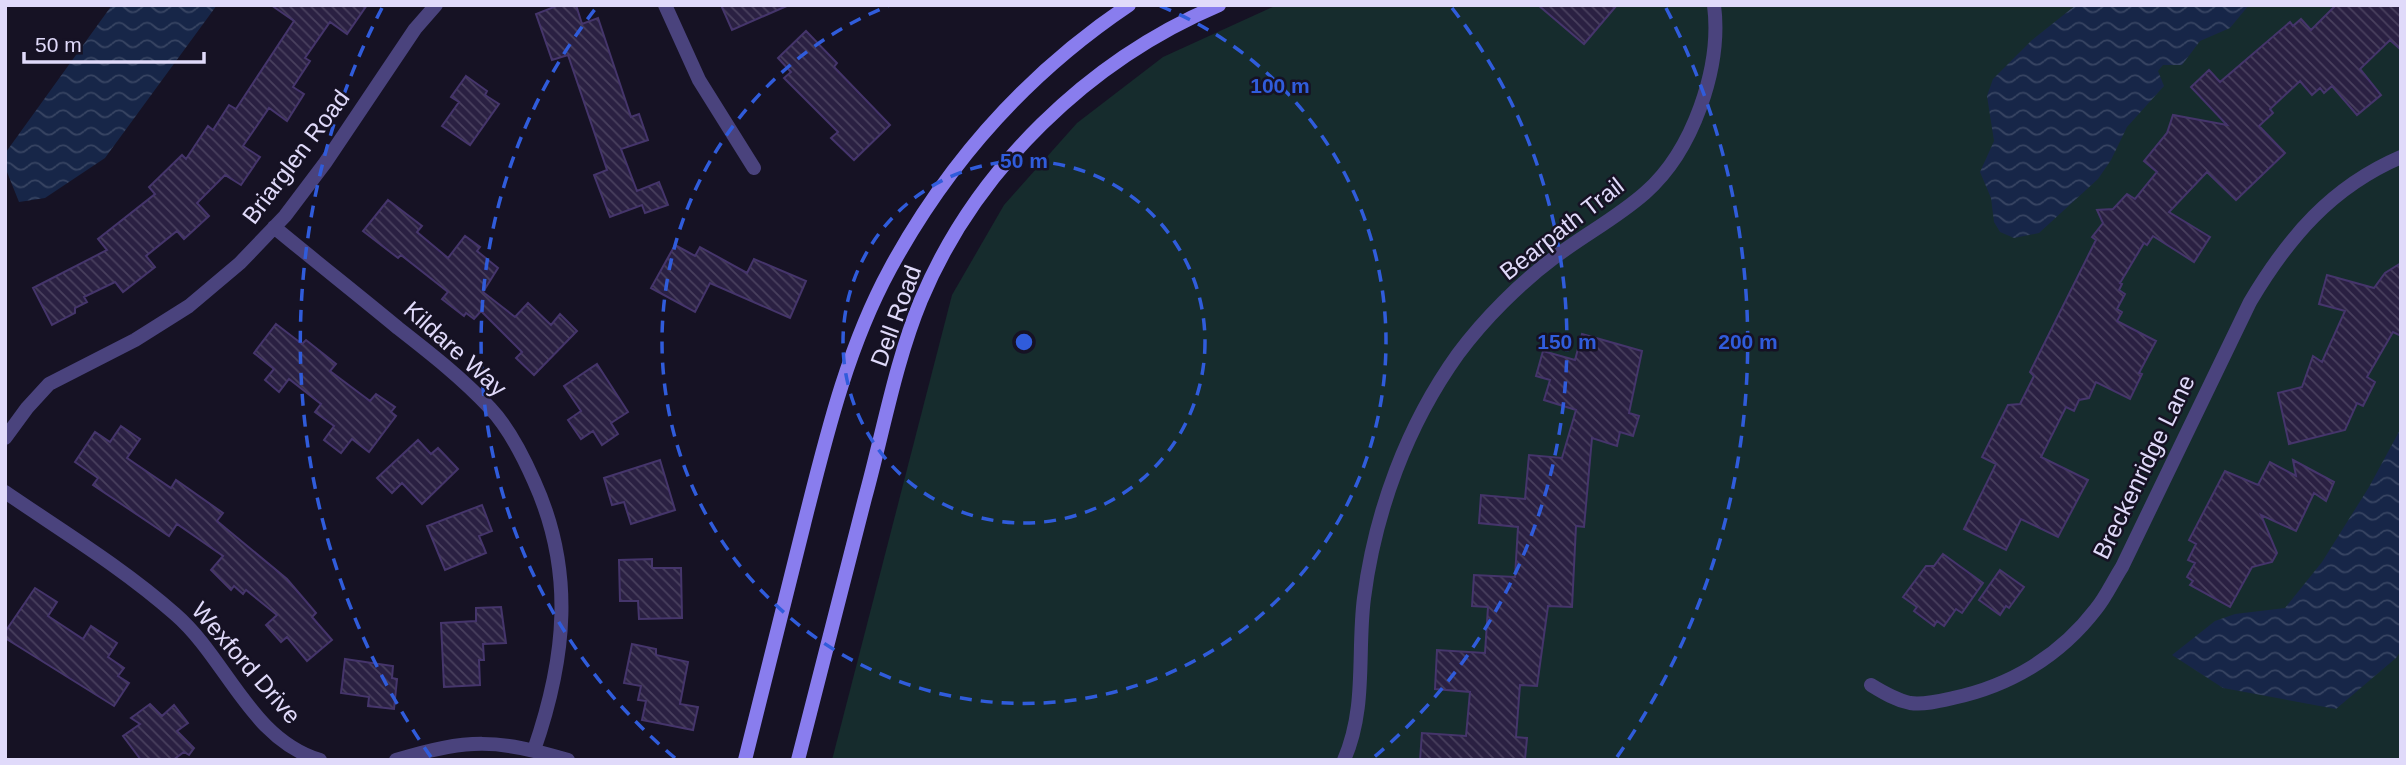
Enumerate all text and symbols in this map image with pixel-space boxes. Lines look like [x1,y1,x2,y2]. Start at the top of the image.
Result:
scale bar [24,21,205,65]
text: 50 m [35,33,82,56]
text: 100 m [1250,74,1310,97]
street label: Briarglen Road [237,85,355,229]
text: 50 m [1000,149,1048,172]
street label: Bearpath Trail [1495,172,1629,285]
street label: Dell Road [865,262,926,370]
street label: Kildare Way [399,296,512,402]
centre of rings [1012,330,1036,354]
text: 150 m [1537,330,1597,353]
text: 200 m [1718,330,1778,353]
street label: Breckenridge Lane [2087,370,2200,563]
street label: Wexford Drive [186,597,306,729]

